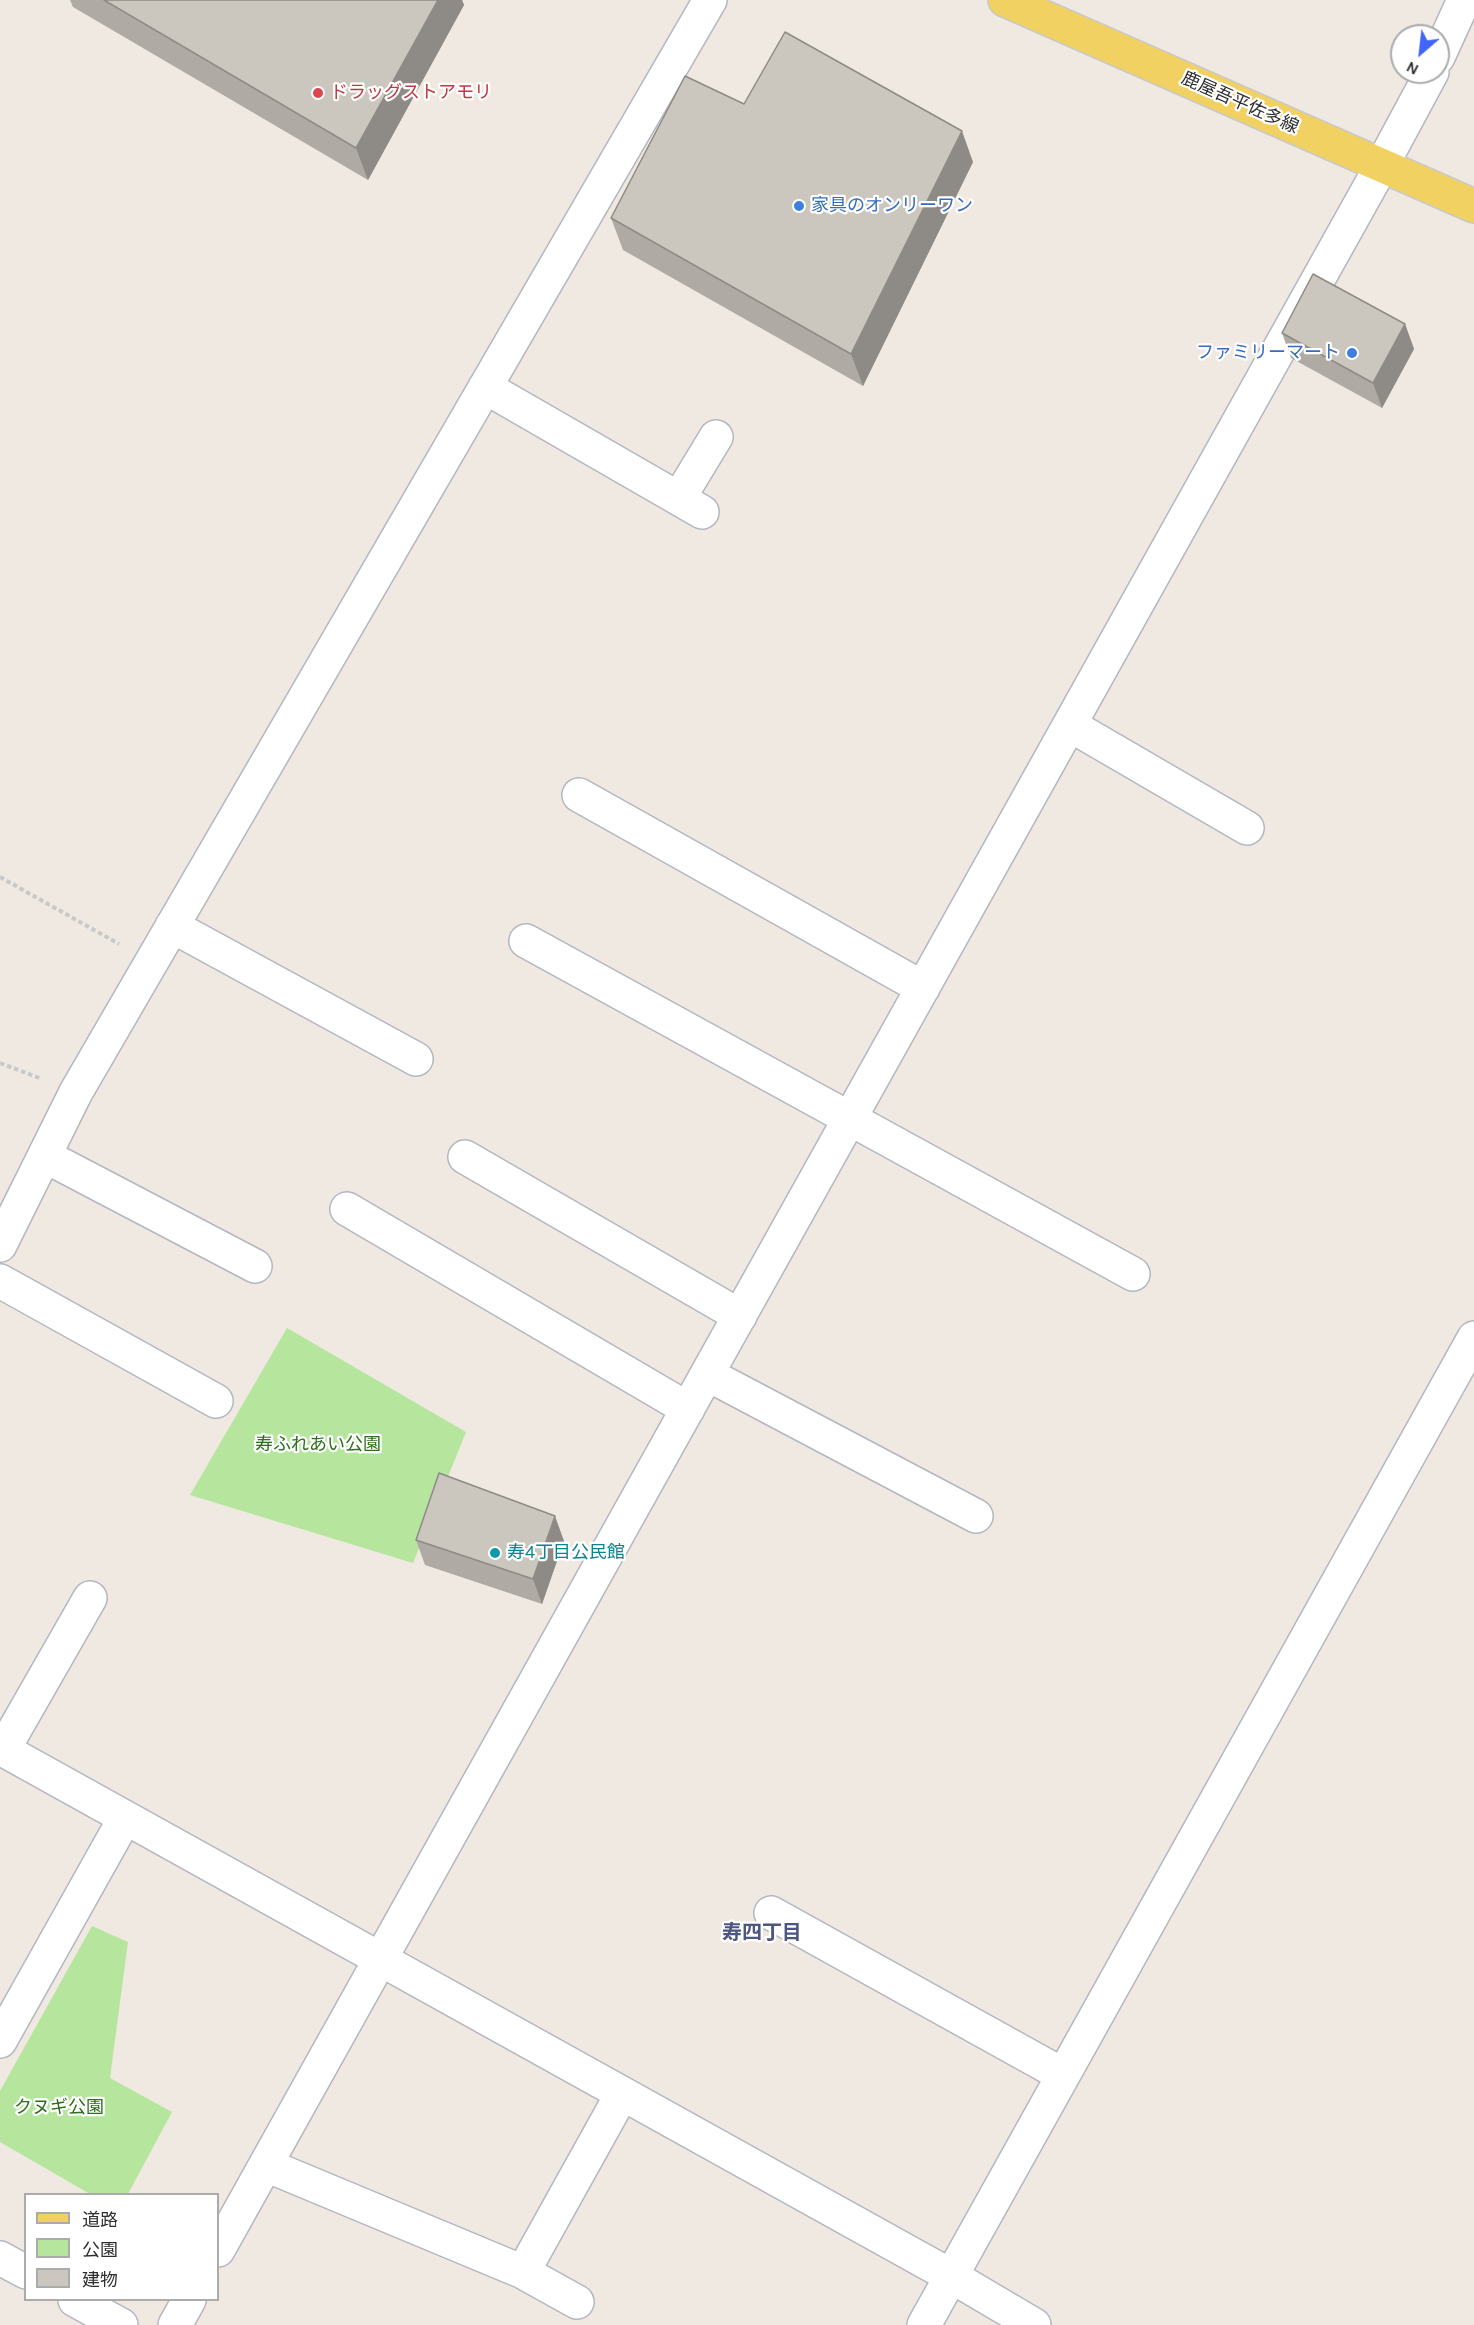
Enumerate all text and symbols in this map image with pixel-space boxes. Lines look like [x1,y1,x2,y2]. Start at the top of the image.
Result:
north arrow [1390,24,1450,84]
text: N [1403,57,1422,80]
street label: 鹿屋吾平佐多線 [1178,68,1302,138]
place label: ドラッグストアモリ [330,82,492,104]
marker: ドラッグストアモリ [311,86,325,100]
place label: 家具のオンリーワン [811,195,973,217]
marker: 家具のオンリーワン [792,199,806,213]
place label: ファミリーマート [1196,342,1340,364]
marker: ファミリーマート [1345,346,1359,360]
park label: 寿ふれあい公園 [255,1434,381,1456]
place label: 寿4丁目公民館 [507,1542,625,1564]
marker: 寿4丁目公民館 [488,1546,502,1560]
district label: 寿四丁目 [722,1921,802,1945]
park label: クヌギ公園 [14,2097,104,2119]
legend [24,2193,219,2301]
text: 道路 [82,2209,118,2231]
text: 公園 [82,2239,118,2261]
text: 建物 [82,2269,118,2291]

